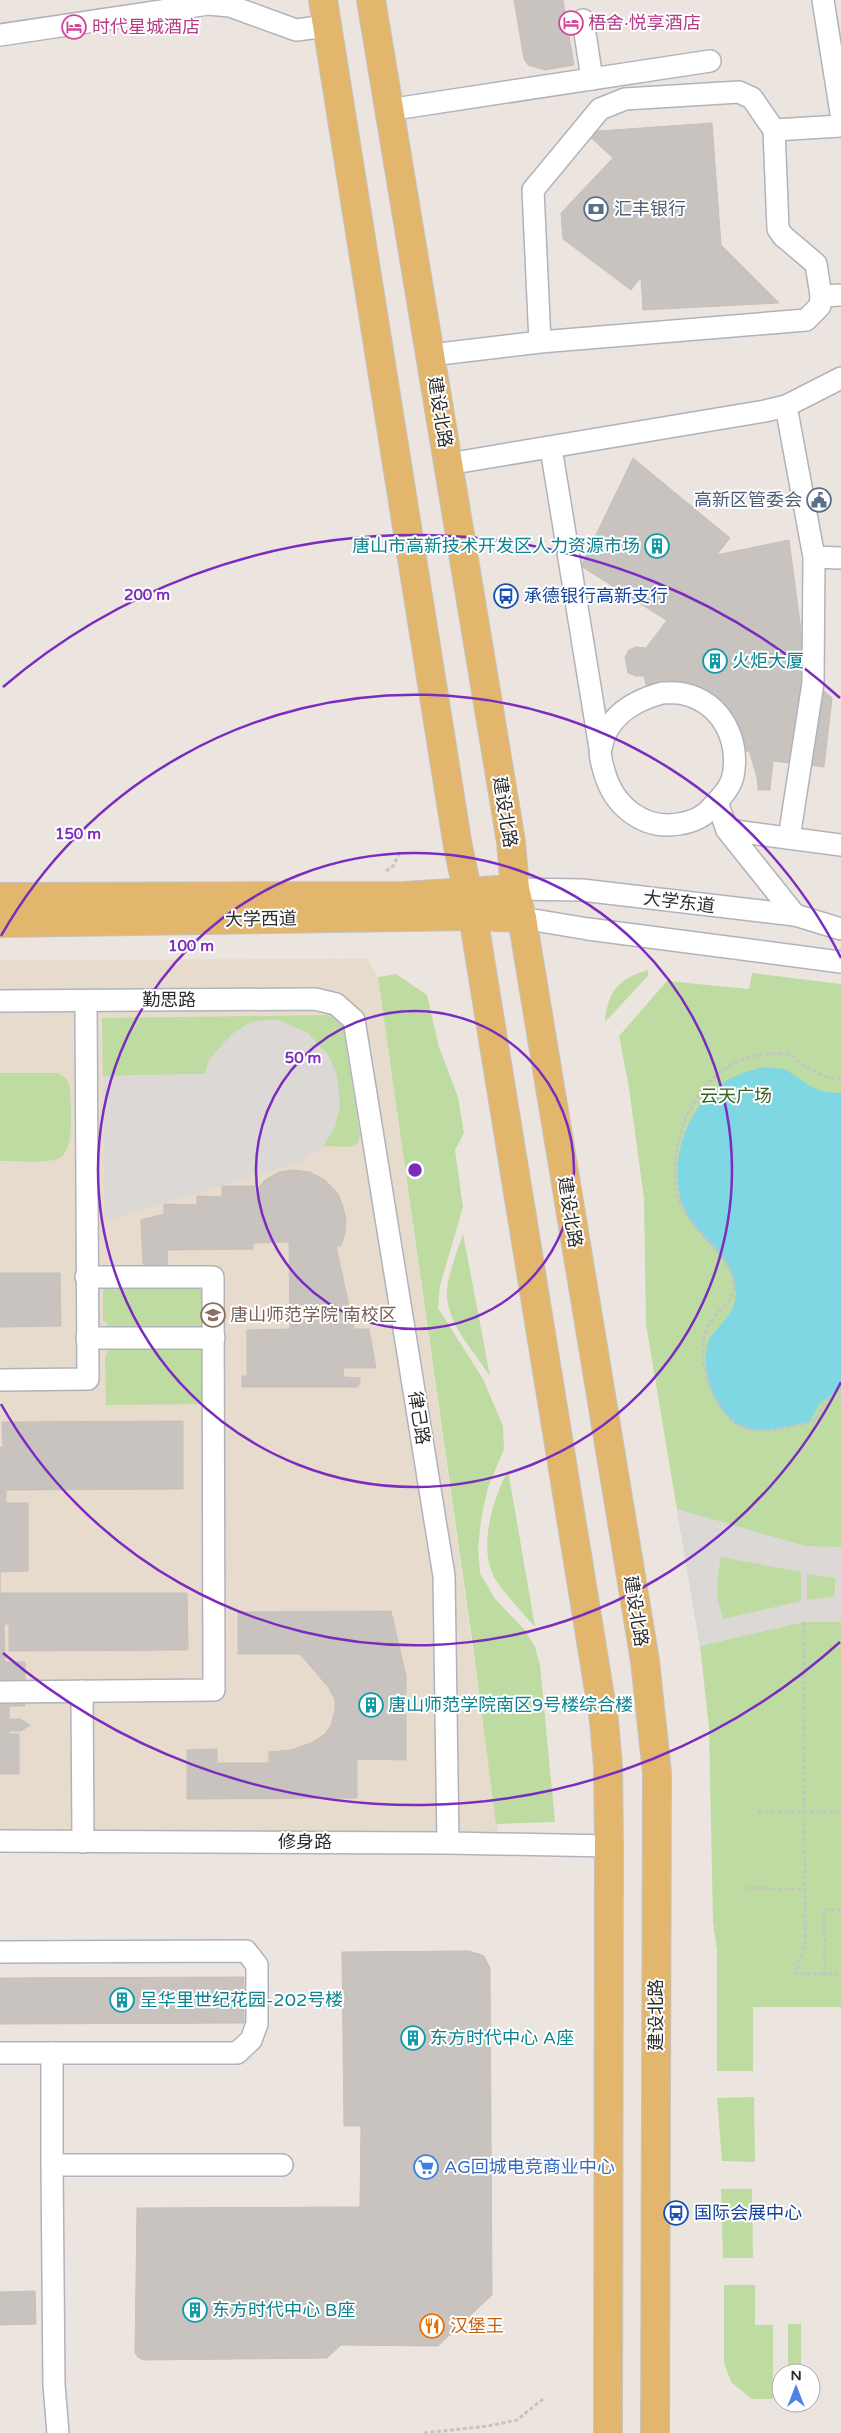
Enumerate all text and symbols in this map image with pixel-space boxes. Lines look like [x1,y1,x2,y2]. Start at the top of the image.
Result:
hotel icon: 梧舍·悦享酒店 [558,10,584,36]
place label: 梧舍·悦享酒店 [588,12,701,34]
hotel icon: 时代星城酒店 [61,14,87,40]
place label: 时代星城酒店 [92,16,200,38]
bank icon: 汇丰银行 [583,196,609,222]
place label: 汇丰银行 [614,198,686,220]
street label: 建设北路 [424,375,456,449]
public building icon: 高新区管委会 [806,487,832,513]
place label: 高新区管委会 [694,489,802,511]
building icon: 唐山市高新技术开发区人力资源市场 [644,533,670,559]
place label: 唐山市高新技术开发区人力资源市场 [352,535,640,557]
bus stop icon: 承德银行高新支行 [493,583,519,609]
place label: 承德银行高新支行 [524,585,668,607]
text: 200 m [124,586,170,604]
building icon: 火炬大厦 [702,648,728,674]
place label: 火炬大厦 [732,650,804,672]
street label: 建设北路 [489,775,521,849]
text: 150 m [55,825,101,843]
street label: 大学东道 [642,887,716,917]
street label: 大学西道 [225,907,297,931]
text: 100 m [168,937,214,955]
street label: 勤思路 [142,989,196,1011]
text: 50 m [285,1049,321,1067]
park label: 云天广场 [700,1085,772,1107]
centre of rings [406,1161,424,1179]
street label: 建设北路 [554,1175,586,1249]
school or university icon: 唐山师范学院 南校区 [200,1302,226,1328]
place label: 唐山师范学院 南校区 [230,1304,397,1326]
street label: 律己路 [404,1390,434,1446]
street label: 建设北路 [620,1574,652,1648]
building icon: 唐山师范学院南区9号楼综合楼 [358,1692,384,1718]
place label: 唐山师范学院南区9号楼综合楼 [388,1694,633,1716]
street label: 修身路 [278,1831,332,1853]
street label: 建设北路 [645,1979,667,2051]
building icon: 呈华里世纪花园-202号楼 [109,1987,135,2013]
place label: 呈华里世纪花园-202号楼 [140,1989,343,2011]
building icon: 东方时代中心 A座 [400,2025,426,2051]
place label: 东方时代中心 A座 [430,2027,574,2049]
supermarket icon: AG回城电竞商业中心 [413,2154,439,2180]
place label: AG回城电竞商业中心 [444,2156,615,2178]
bus stop icon: 国际会展中心 [663,2200,689,2226]
place label: 国际会展中心 [694,2202,802,2224]
building icon: 东方时代中心 B座 [182,2297,208,2323]
place label: 东方时代中心 B座 [212,2299,355,2321]
restaurant icon: 汉堡王 [419,2313,445,2339]
place label: 汉堡王 [450,2315,504,2337]
north arrow [771,2363,821,2413]
text: N [790,2367,802,2384]

